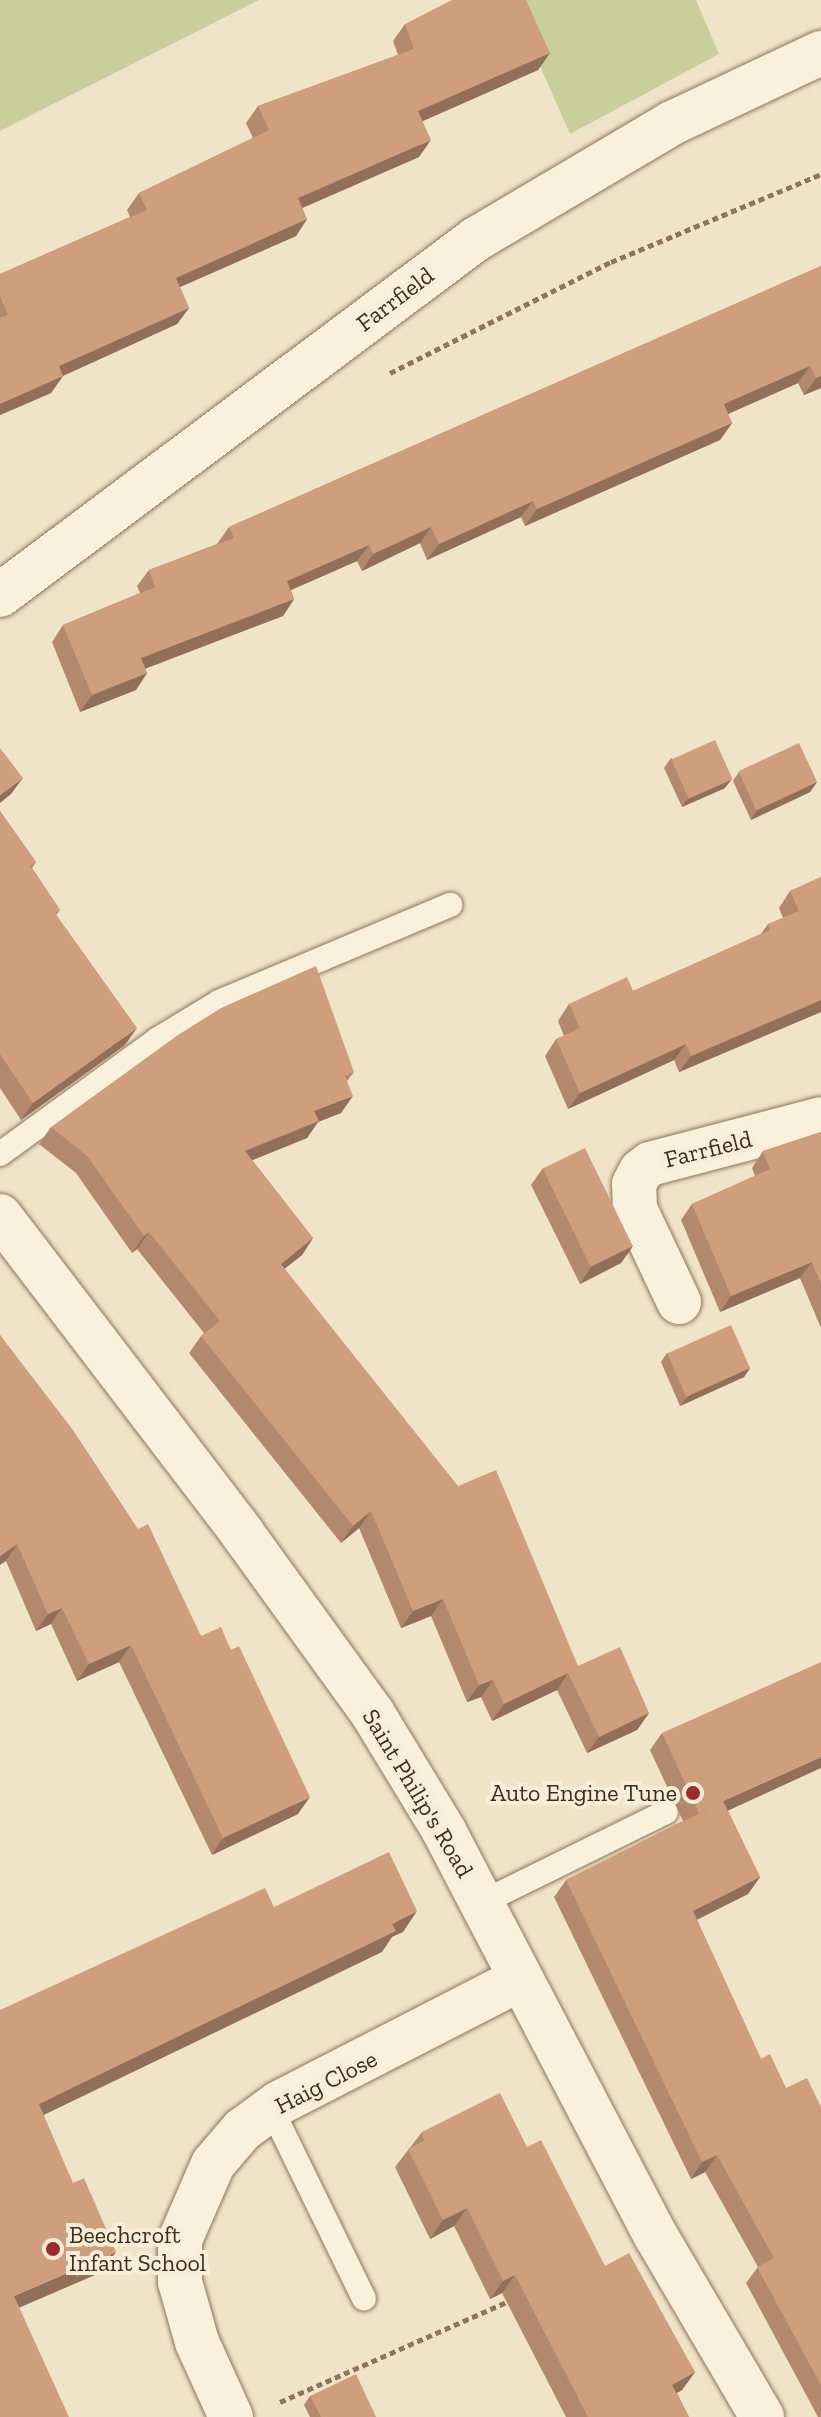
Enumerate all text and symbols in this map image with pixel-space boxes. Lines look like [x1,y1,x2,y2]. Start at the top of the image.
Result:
street label: Farrfield [351,261,439,337]
street label: Farrfield [661,1124,755,1174]
street label: Saint Philip's Road [356,1704,480,1882]
place label: Auto Engine Tune [490,1779,677,1807]
marker: Auto Engine Tune [684,1784,702,1802]
street label: Haig Close [270,2044,382,2120]
place label: Beechcroft Infant School [69,2221,206,2277]
marker: Beechcroft Infant School [44,2240,62,2258]

